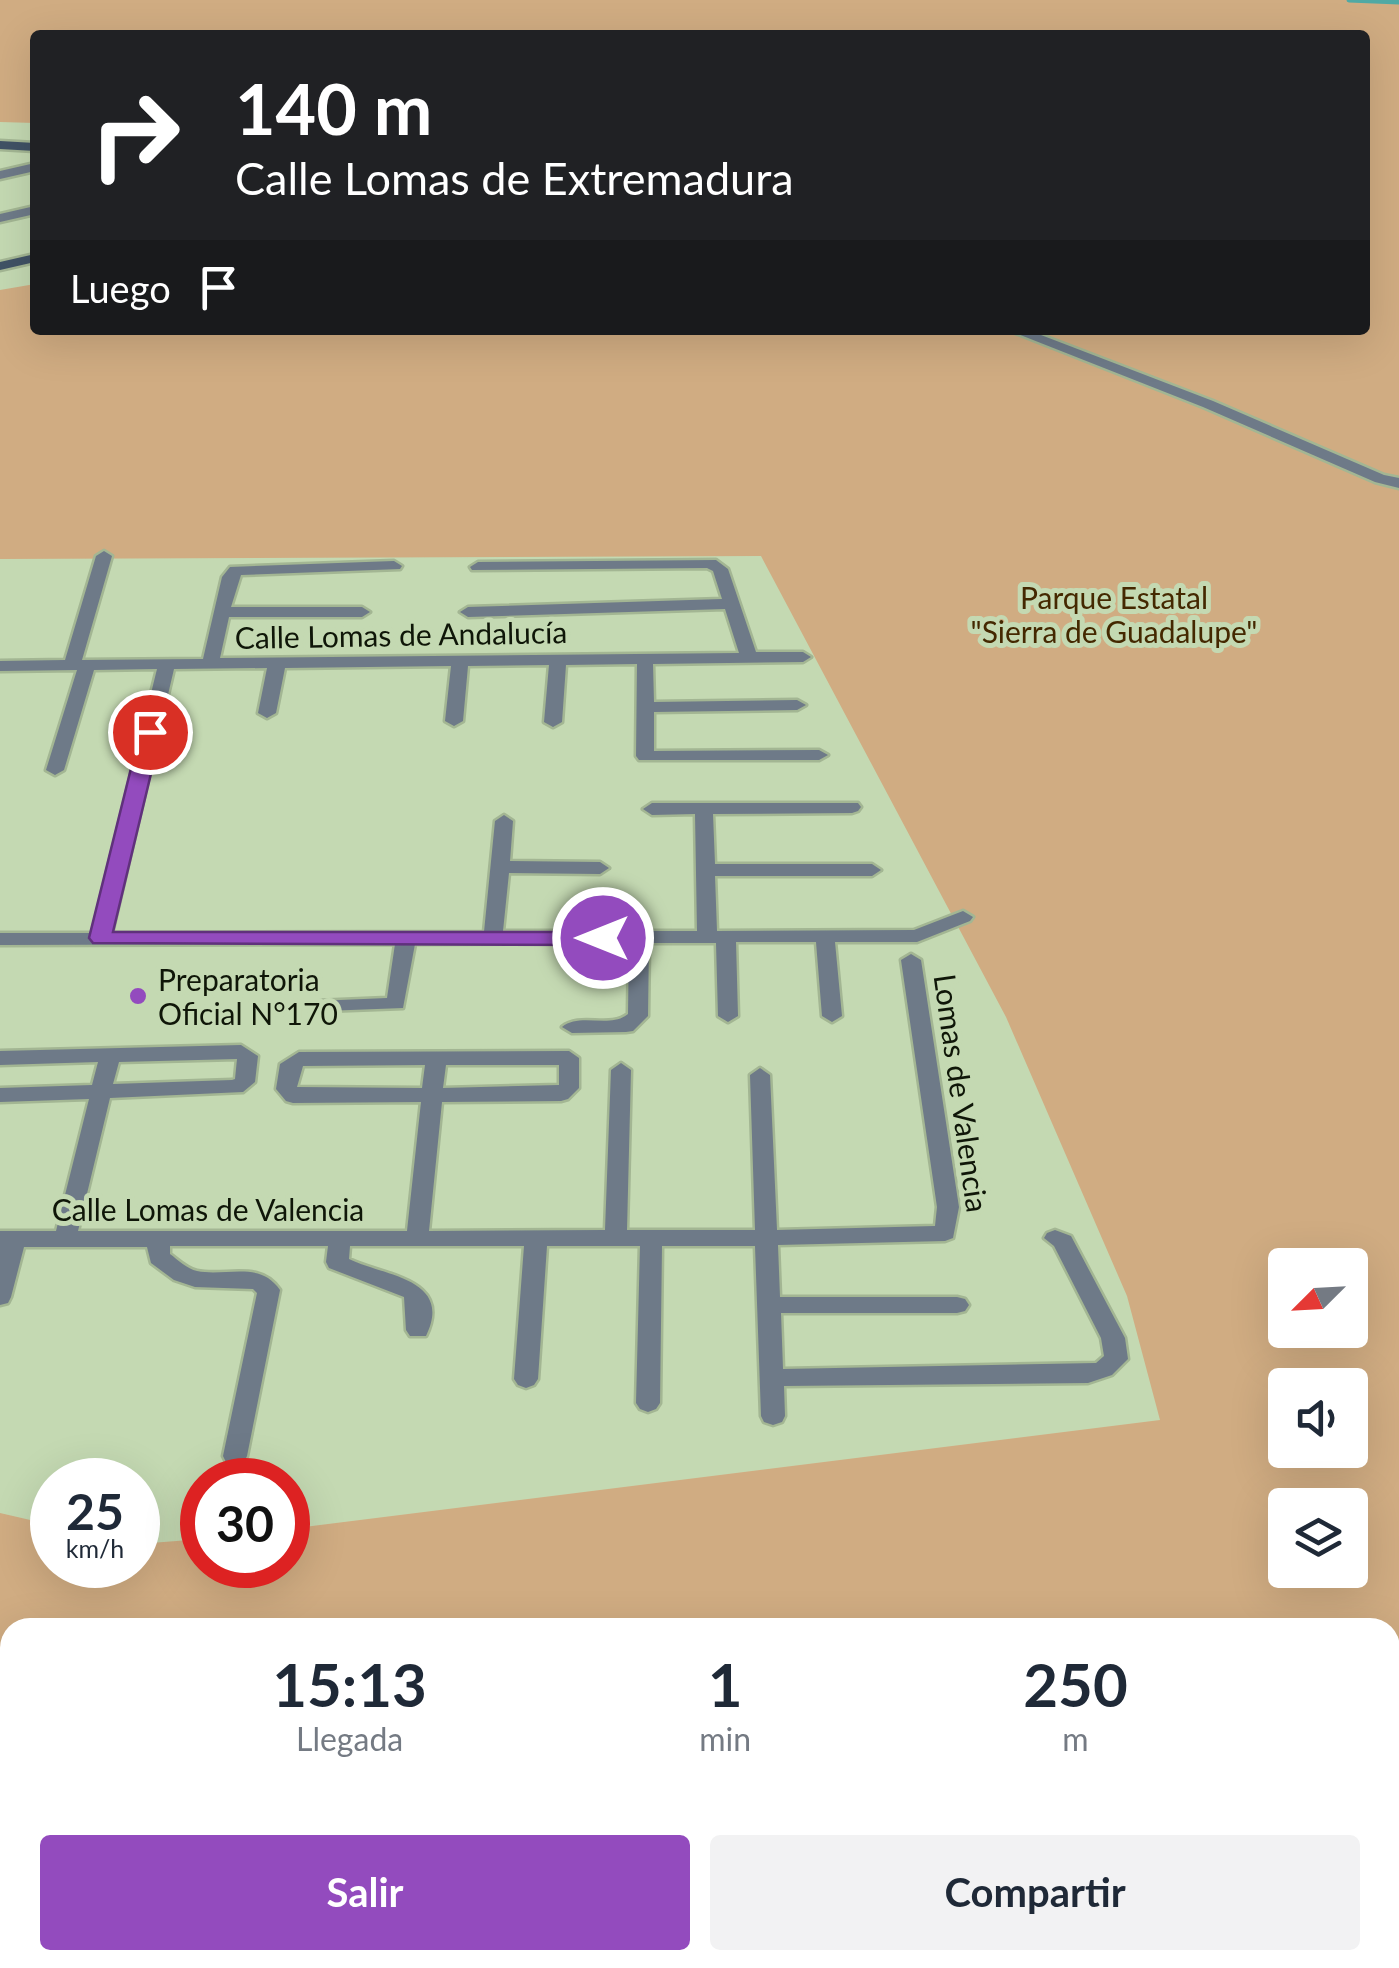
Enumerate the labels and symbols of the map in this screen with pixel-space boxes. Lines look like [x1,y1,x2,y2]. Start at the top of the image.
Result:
park label: Parque Estatal "Sierra de Guadalupe" [971,579,1257,649]
street label: Calle Lomas de Andalucía [234,613,568,655]
pin [108,690,193,775]
position arrow [551,886,655,990]
place label: Preparatoria Oficial N°170 [158,961,338,1031]
street label: Lomas de Valencia [927,972,997,1214]
marker: Preparatoria Oficial N°170 [127,985,149,1007]
street label: Calle Lomas de Valencia [52,1191,364,1227]
north arrow [1268,1248,1368,1348]
speed limit sign: 30 [180,1458,310,1588]

